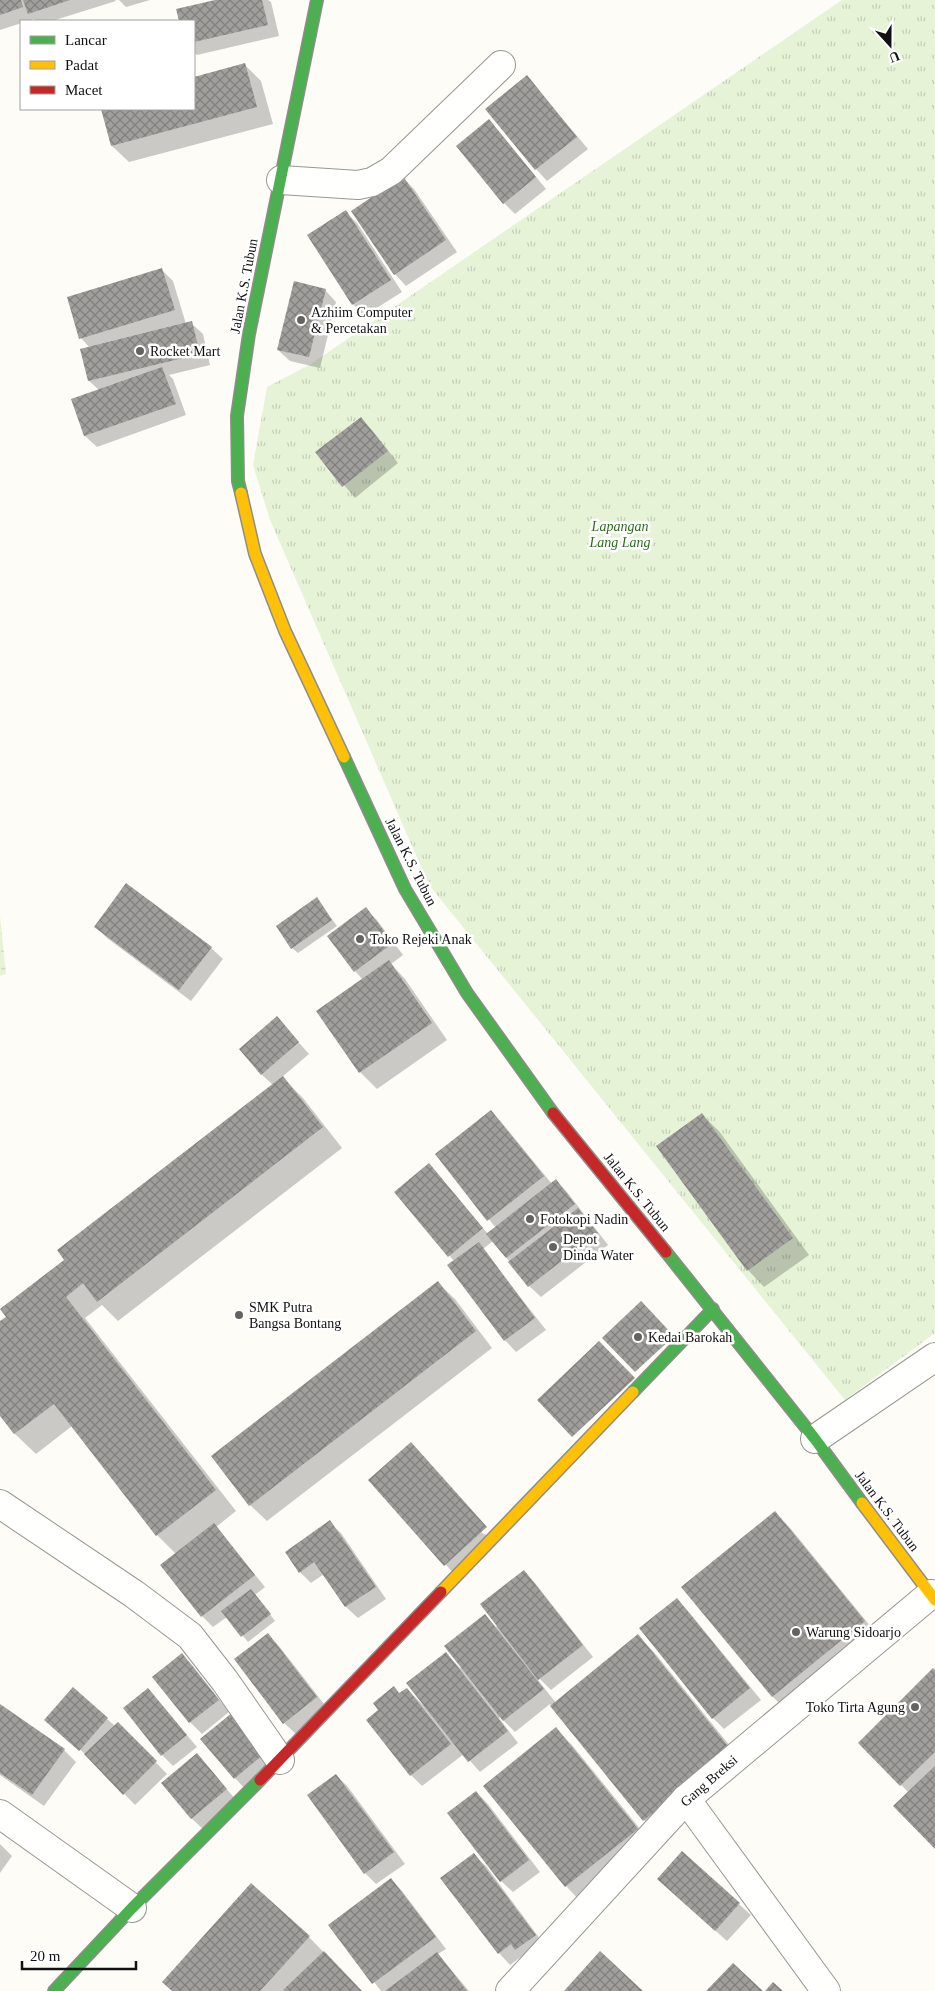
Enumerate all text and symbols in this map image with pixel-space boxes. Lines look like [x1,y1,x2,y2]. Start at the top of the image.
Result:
legend [20,20,195,110]
north arrow [865,20,915,70]
text: Lancar [65,32,107,48]
text: U [887,48,902,65]
text: Padat [65,57,99,73]
text: Macet [65,82,103,98]
street label: Jalan K.S. Tubun [227,237,261,335]
place label: Azhiim Computer & Percetakan [311,305,413,336]
marker: Azhiim Computer & Percetakan [295,314,307,326]
place label: Rocket Mart [150,344,220,359]
marker: Rocket Mart [134,345,146,357]
park label: Lapangan Lang Lang [588,519,651,550]
street label: Jalan K.S. Tubun [382,816,440,908]
place label: Toko Rejeki Anak [370,932,472,947]
marker: Toko Rejeki Anak [354,933,366,945]
street label: Jalan K.S. Tubun [601,1150,673,1234]
place label: Fotokopi Nadin [540,1212,628,1227]
marker: Fotokopi Nadin [524,1213,536,1225]
place label: Depot Dinda Water [563,1232,634,1263]
marker: Depot Dinda Water [547,1241,559,1253]
place label: SMK Putra Bangsa Bontang [249,1300,341,1331]
marker: SMK Putra Bangsa Bontang [233,1309,245,1321]
place label: Kedai Barokah [648,1330,732,1345]
marker: Kedai Barokah [632,1331,644,1343]
street label: Jalan K.S. Tubun [852,1468,922,1554]
place label: Warung Sidoarjo [806,1625,901,1640]
marker: Warung Sidoarjo [790,1626,802,1638]
place label: Toko Tirta Agung [806,1700,905,1715]
marker: Toko Tirta Agung [909,1701,921,1713]
street label: Gang Breksi [678,1752,741,1810]
scale bar [22,1938,136,1970]
text: 20 m [30,1948,61,1964]

